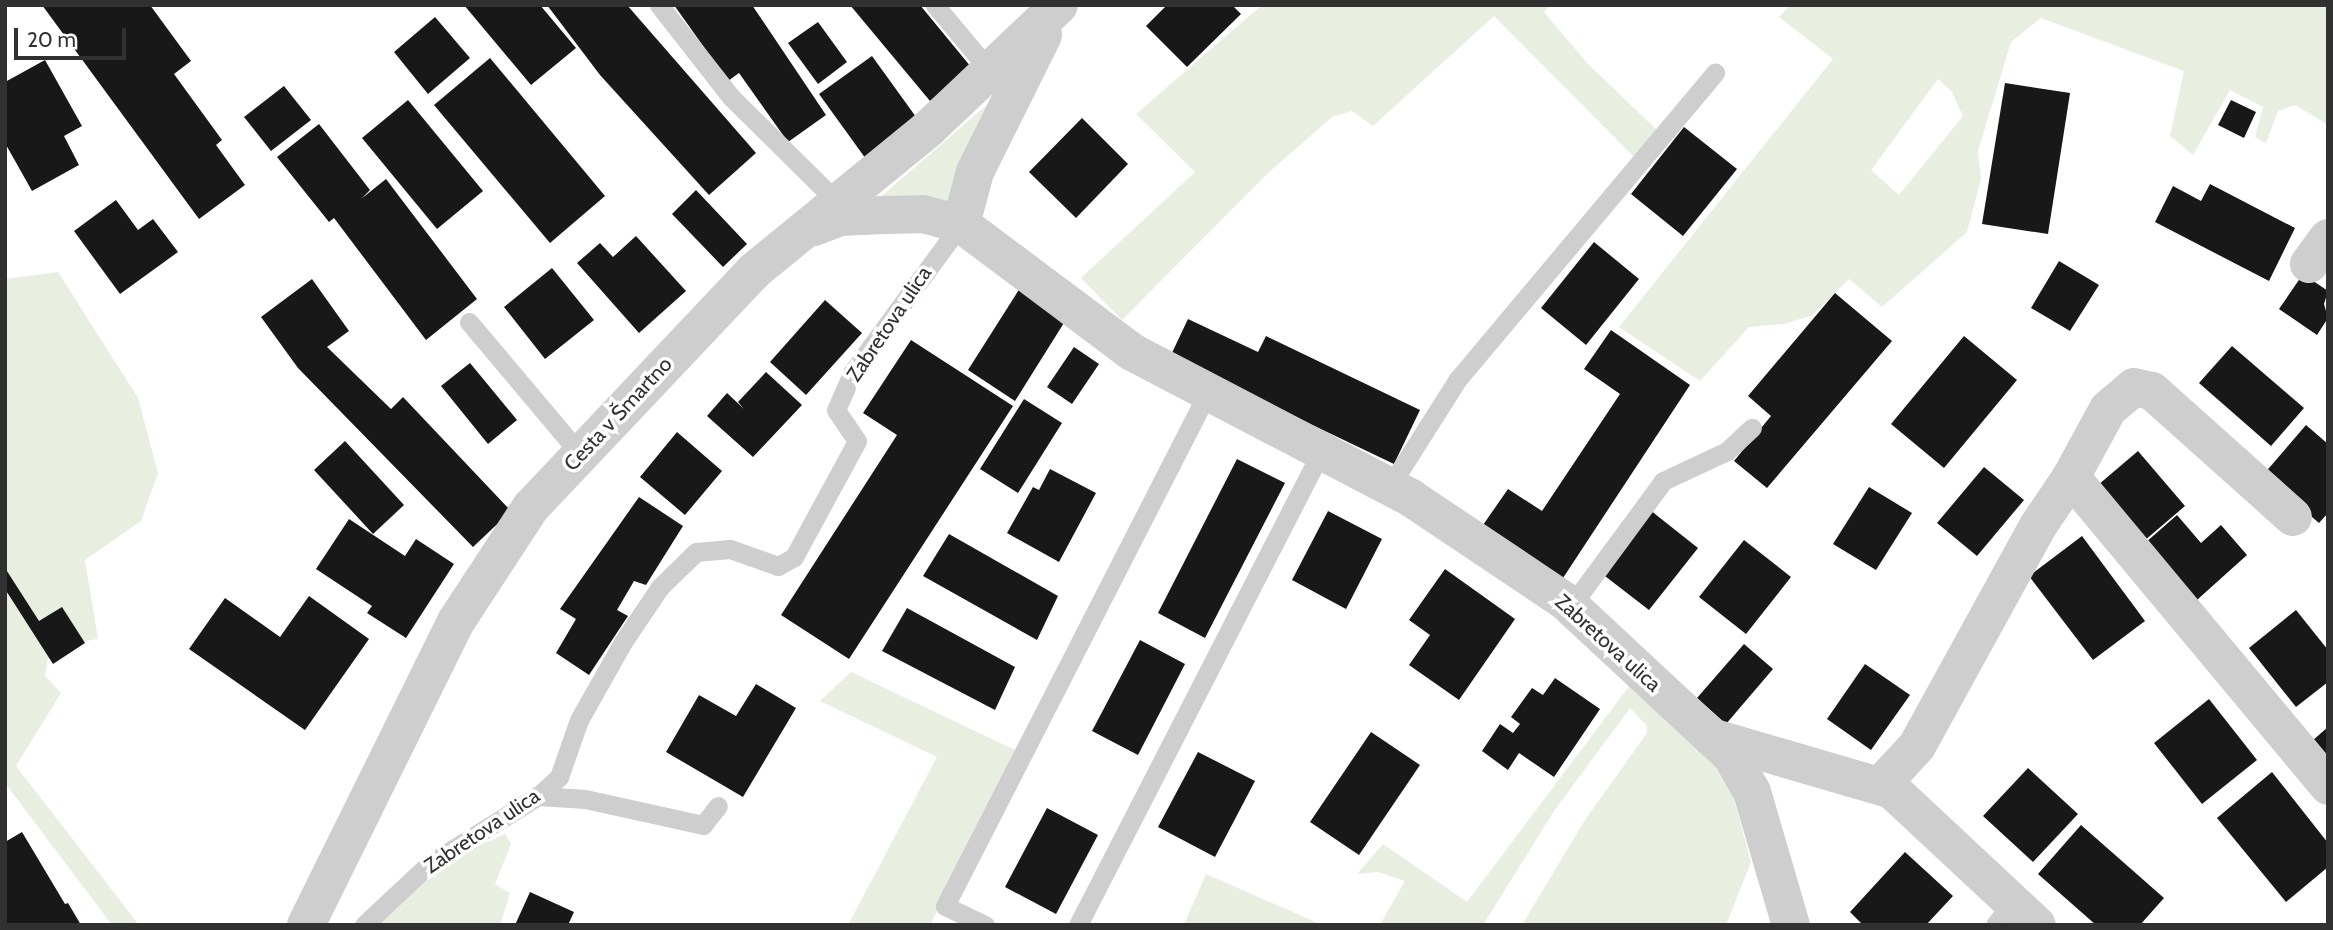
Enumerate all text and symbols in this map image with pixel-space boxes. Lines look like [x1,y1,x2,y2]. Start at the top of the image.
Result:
scale bar [18,14,130,58]
text: 20 m [27,27,76,52]
street label: Zabretova ulica [841,262,937,386]
street label: Cesta v Šmartno [559,352,677,476]
street label: Zabretova ulica [1550,589,1666,697]
street label: Zabretova ulica [420,783,544,879]

